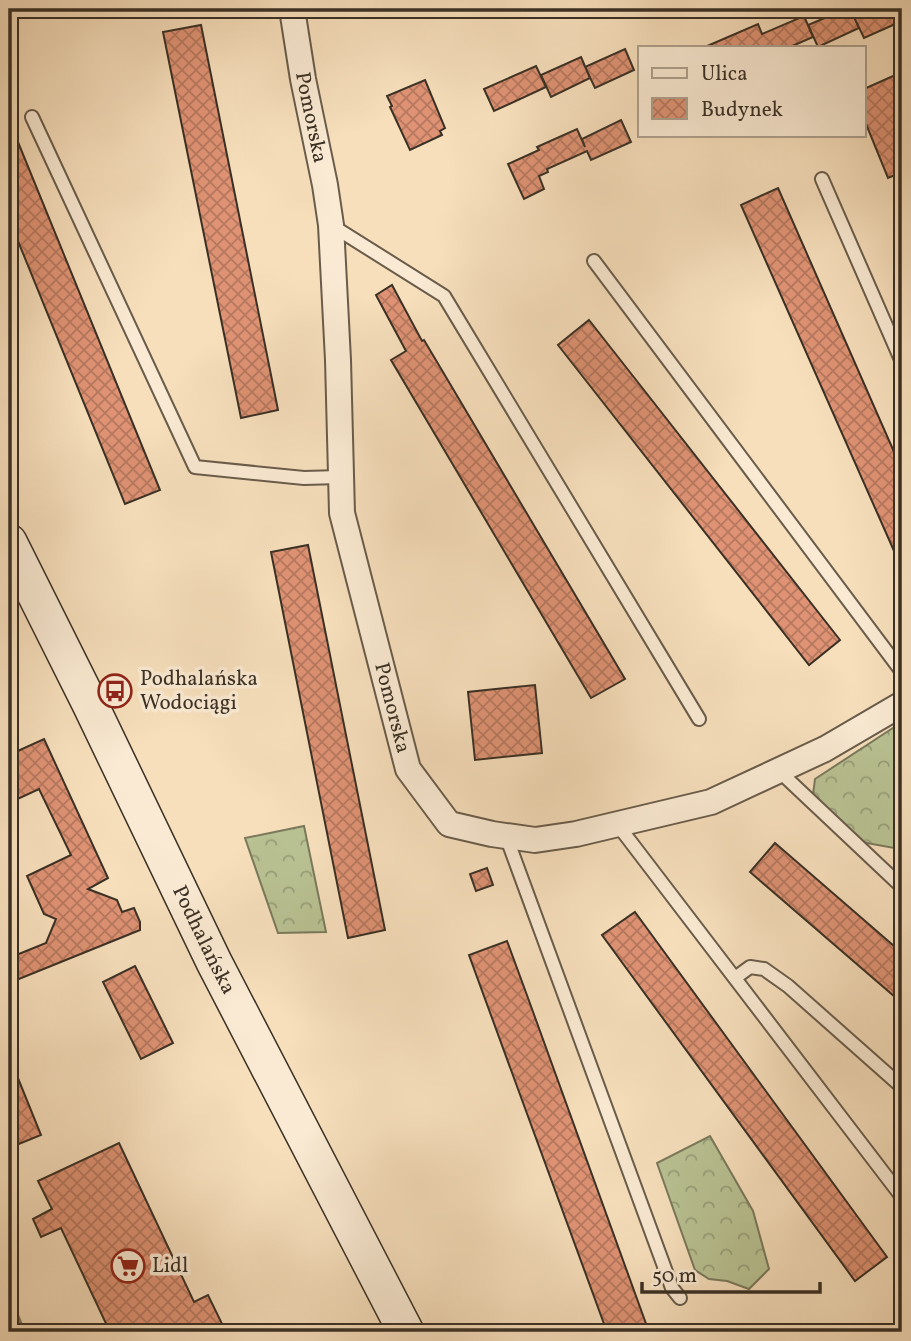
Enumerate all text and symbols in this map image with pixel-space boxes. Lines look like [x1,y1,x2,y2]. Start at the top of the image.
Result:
legend [638,46,866,136]
text: Ulica [701,60,748,89]
street label: Pomorska [288,70,335,166]
text: Budynek [701,96,784,125]
street label: Pomorska [367,659,418,756]
place label: Podhalańska Wodociągi [140,665,258,718]
bus stop icon: Podhalańska Wodociągi [96,672,134,710]
street label: Podhalańska [165,881,243,999]
supermarket icon: Lidl [109,1247,147,1285]
scale bar [642,1250,820,1294]
place label: Lidl [152,1252,188,1281]
text: 50 m [652,1262,697,1291]

